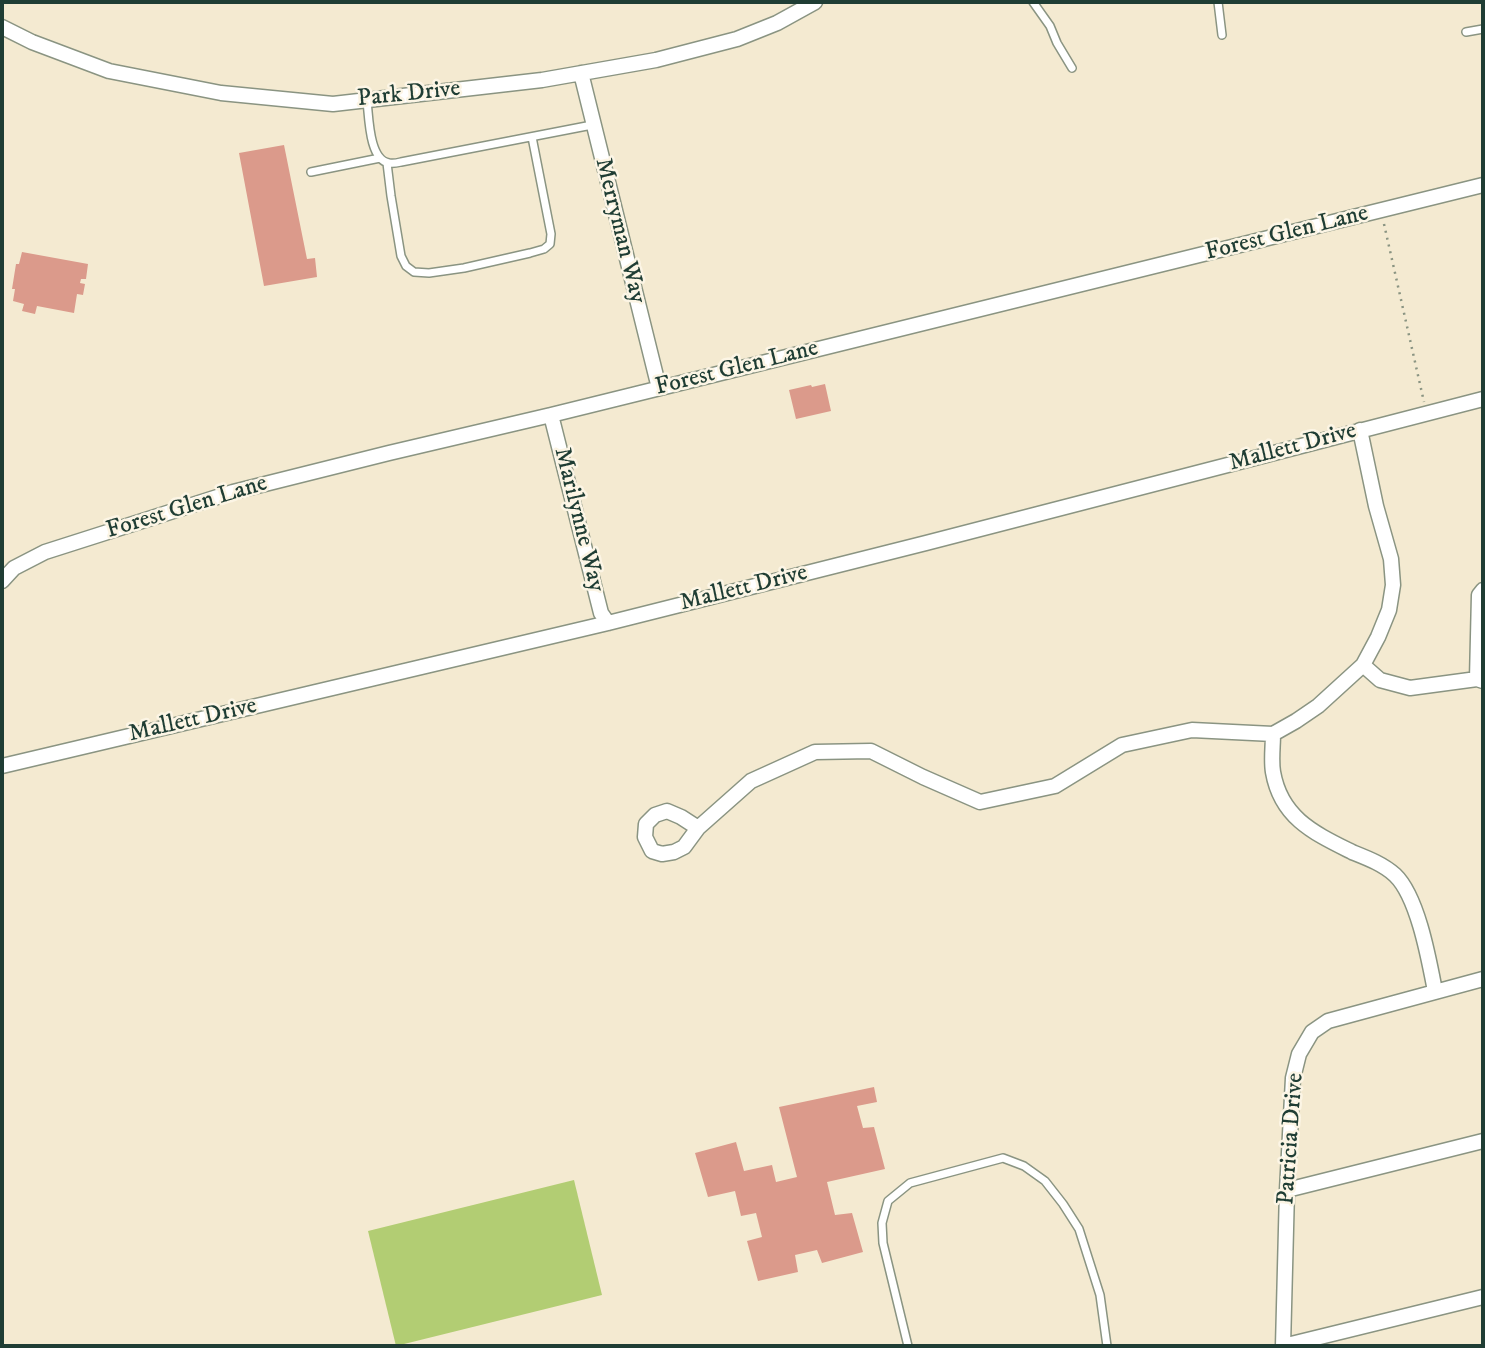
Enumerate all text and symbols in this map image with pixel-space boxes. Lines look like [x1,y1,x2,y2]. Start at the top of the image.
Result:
street label: Park Drive [356,75,462,115]
street label: Merryman Way [587,155,651,307]
street label: Forest Glen Lane [1203,200,1371,268]
street label: Forest Glen Lane [653,335,821,403]
street label: Mallett Drive [1226,417,1360,479]
street label: Marilynne Way [546,445,610,595]
street label: Forest Glen Lane [103,470,271,546]
street label: Mallett Drive [677,559,811,619]
street label: Mallett Drive [126,692,260,750]
street label: Patricia Drive [1273,1072,1311,1206]

